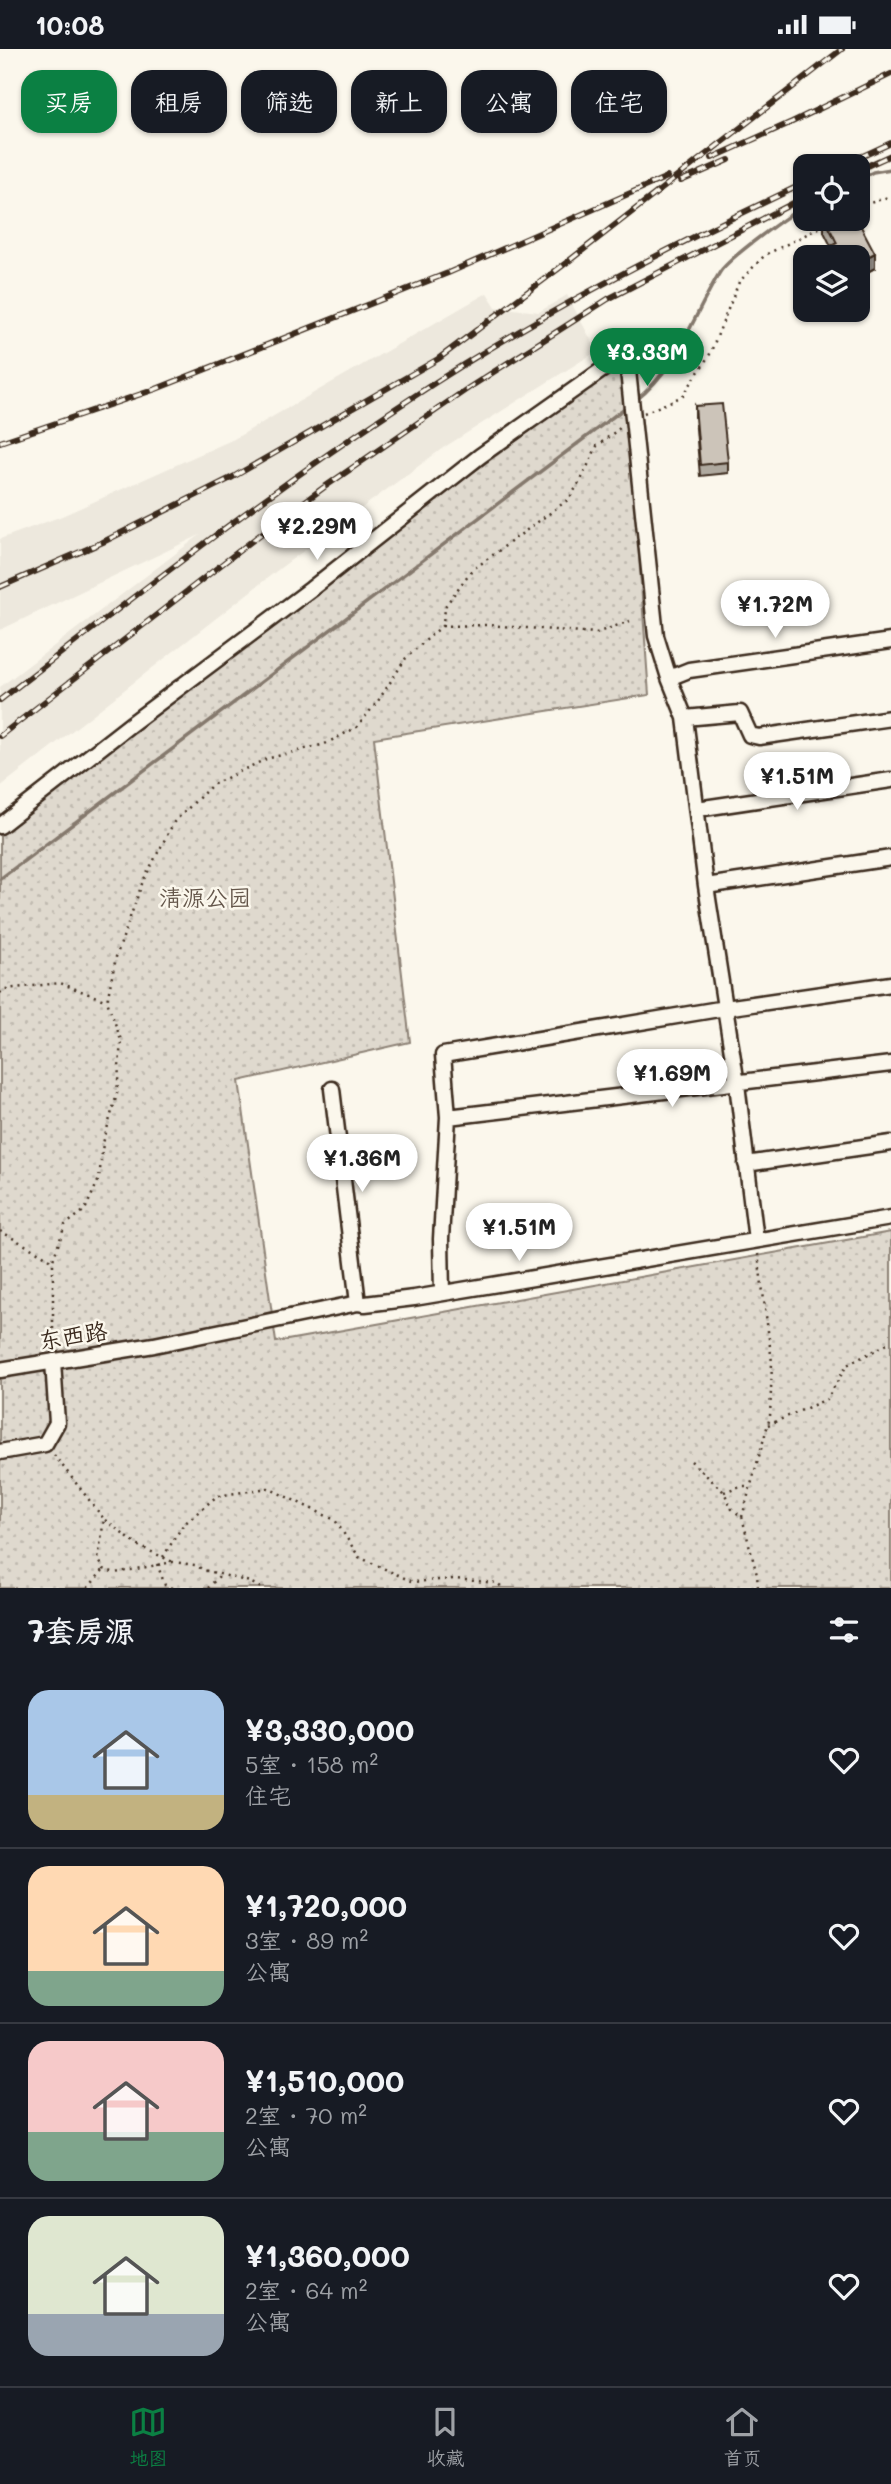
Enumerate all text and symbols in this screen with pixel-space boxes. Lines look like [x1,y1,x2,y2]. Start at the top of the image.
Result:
text: 10:08 [35,8,104,42]
chip: 买房 [21,70,117,133]
chip: 租房 [131,70,227,133]
chip: 筛选 [241,70,337,133]
chip: 新上 [351,70,447,133]
chip: 公寓 [461,70,557,133]
chip: 住宅 [571,70,667,133]
map controls [793,154,870,322]
button: locate [793,154,870,231]
button: layers [793,245,870,322]
pin: ¥3.33M [590,329,704,388]
text: ¥3.33M [606,336,688,366]
pin: ¥2.29M [260,503,374,562]
text: ¥2.29M [277,510,357,540]
pin: ¥1.72M [718,581,832,640]
text: ¥1.72M [737,588,813,618]
pin: ¥1.51M [740,753,854,812]
text: ¥1.51M [760,760,834,790]
park label: 清源公园 [159,882,251,912]
pin: ¥1.69M [615,1049,729,1109]
text: ¥1.69M [633,1057,711,1087]
pin: ¥1.36M [305,1135,419,1194]
text: ¥1.36M [323,1142,401,1172]
pin: ¥1.51M [462,1203,576,1263]
text: ¥1.51M [482,1211,556,1241]
street label: 东西路 [37,1315,109,1355]
text: 7套房源 [28,1610,135,1650]
icon: filters [825,1611,863,1649]
text: ¥3,330,000 [245,1709,414,1749]
icon: home [84,1718,168,1802]
icon: heart [825,1741,863,1779]
text: 5室 · 158 m² [245,1749,378,1779]
text: 住宅 [245,1780,291,1810]
text: ¥1,720,000 [245,1885,407,1925]
icon: home [84,1894,168,1978]
icon: heart [825,1917,863,1955]
text: 3室 · 89 m² [245,1925,368,1955]
text: 公寓 [245,1956,291,1986]
text: ¥1,510,000 [245,2060,404,2100]
icon: home [84,2069,168,2153]
icon: heart [825,2092,863,2130]
text: 2室 · 70 m² [245,2100,367,2130]
text: 公寓 [245,2131,291,2161]
text: ¥1,360,000 [245,2235,410,2275]
icon: home [84,2244,168,2328]
icon: heart [825,2267,863,2305]
text: 2室 · 64 m² [245,2275,367,2305]
text: 公寓 [245,2306,291,2336]
tab: 地图 [129,2403,168,2470]
tab: 收藏 [426,2403,465,2470]
tab: 首页 [723,2403,762,2470]

